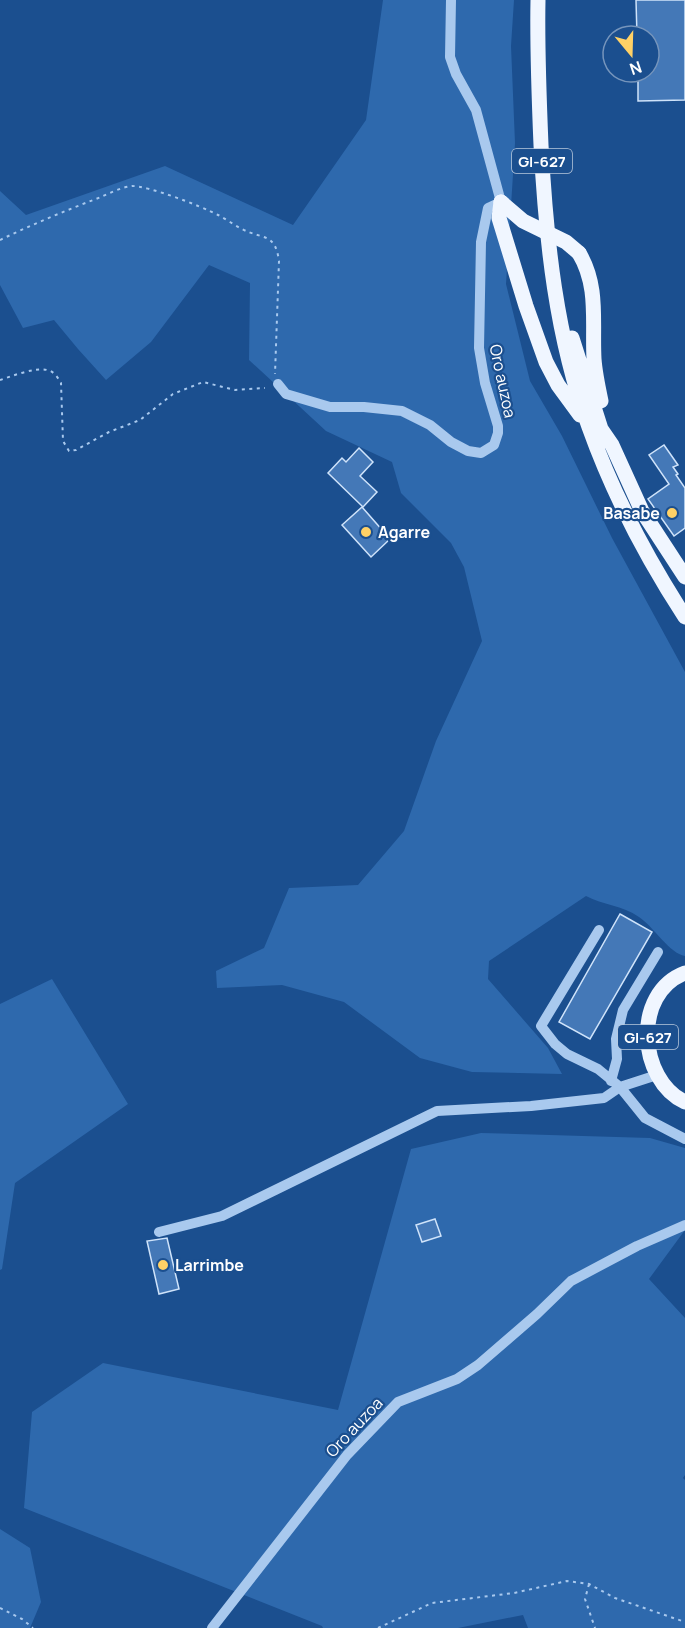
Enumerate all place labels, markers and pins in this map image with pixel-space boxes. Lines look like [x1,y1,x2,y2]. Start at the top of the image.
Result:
place label: Basabe [603,502,660,524]
marker: Basabe [665,506,679,520]
place label: Agarre [378,521,430,543]
marker: Agarre [359,525,373,539]
place label: Larrimbe [175,1254,244,1276]
marker: Larrimbe [156,1258,170,1272]

